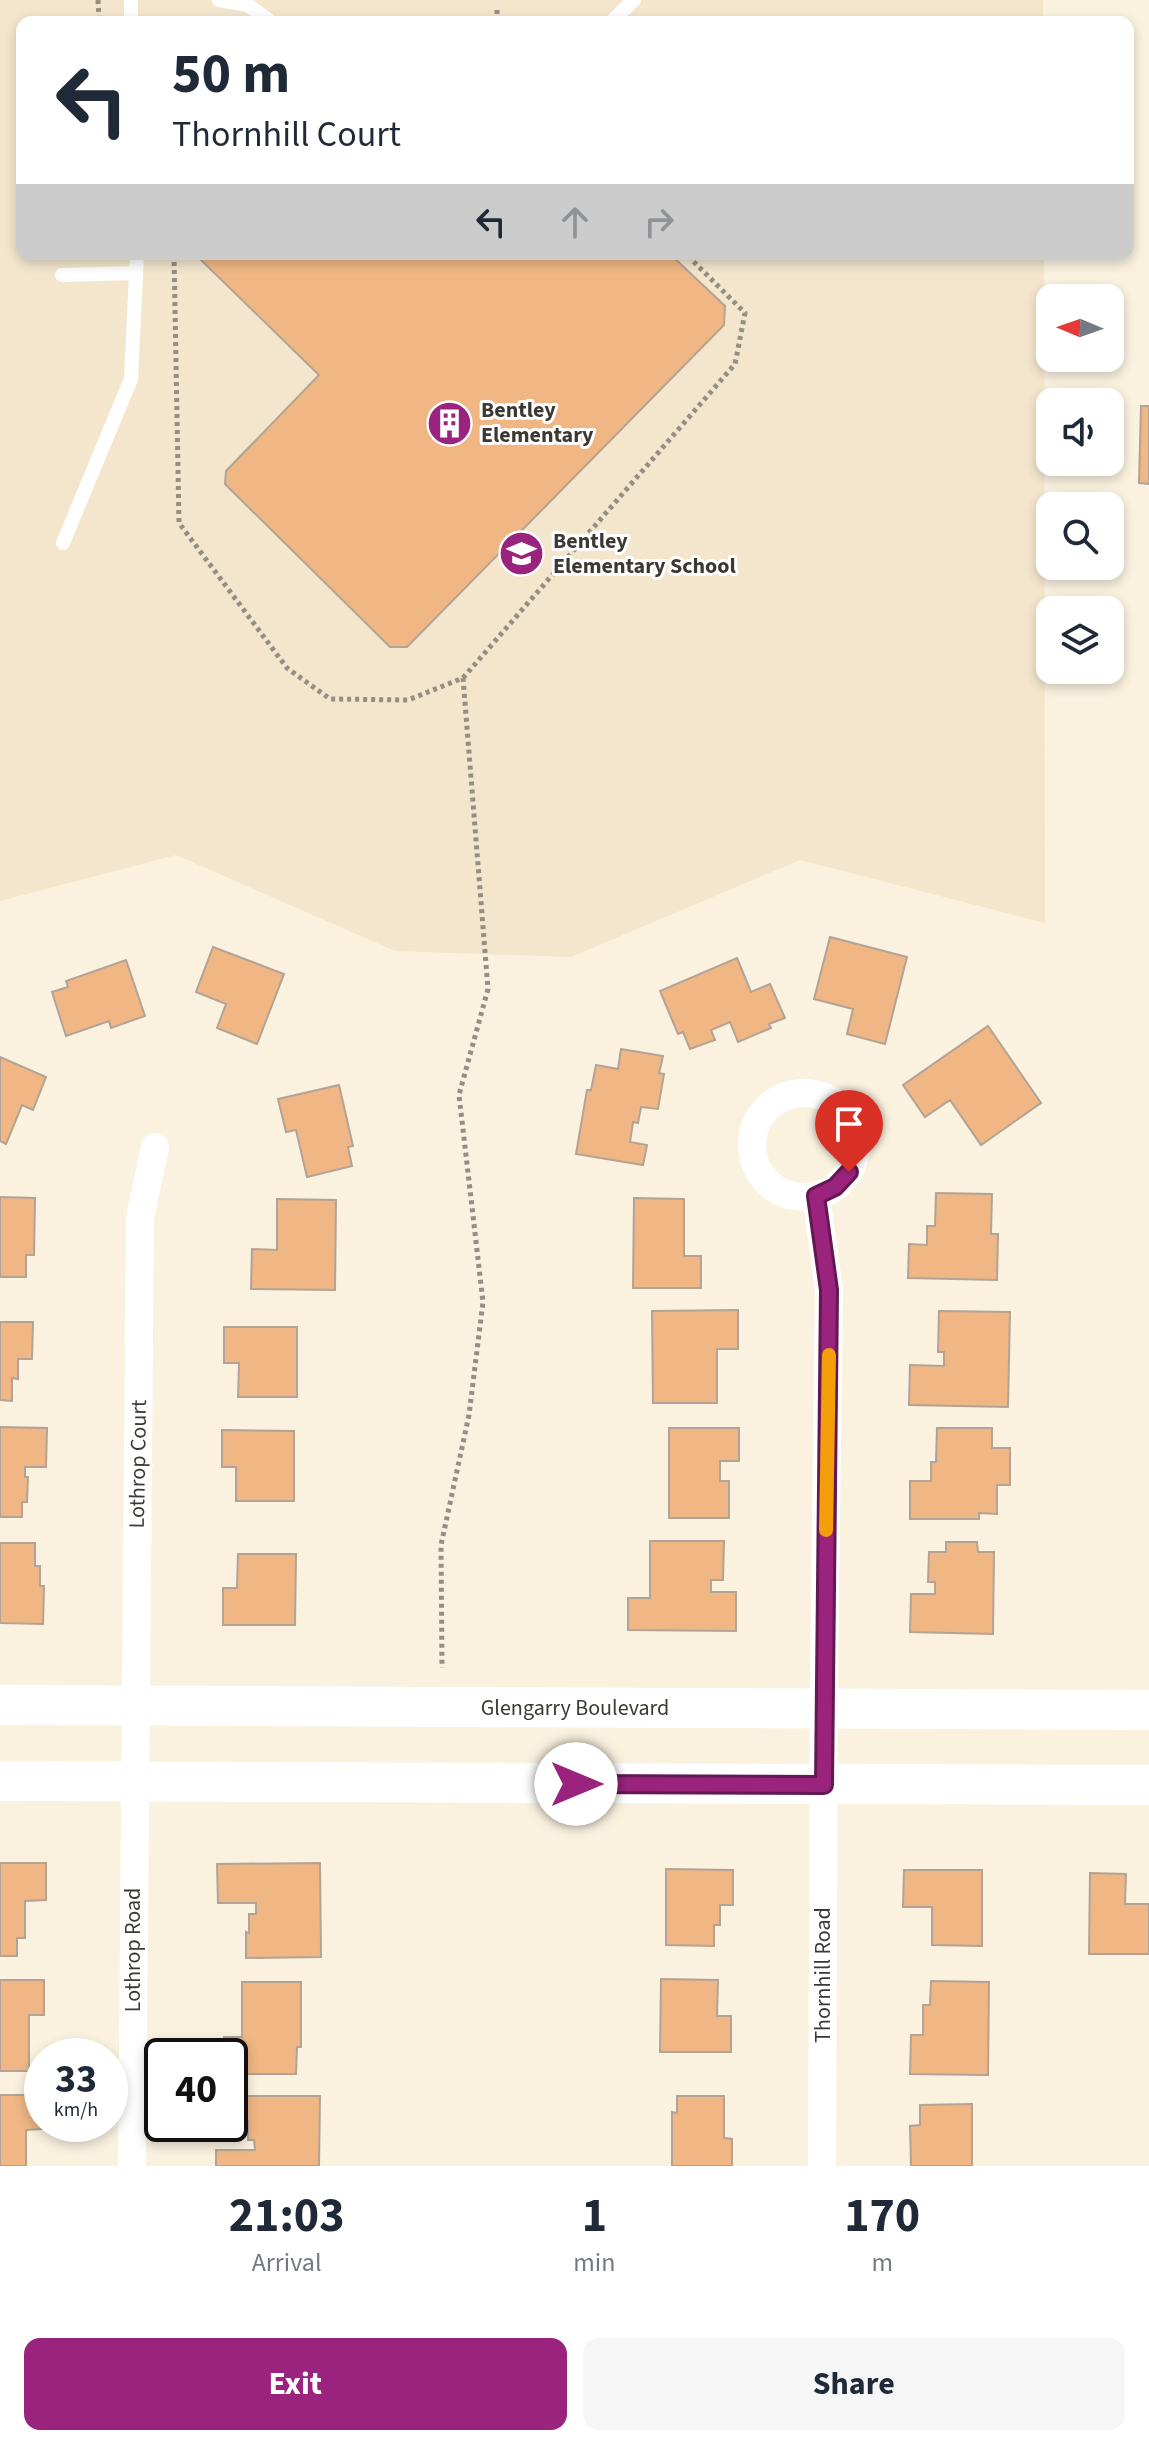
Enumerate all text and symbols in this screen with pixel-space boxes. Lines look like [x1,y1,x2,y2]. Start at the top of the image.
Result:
text: 50 m [172,35,290,114]
icon: left [40,48,144,152]
text: Thornhill Court [172,109,401,160]
icon: left [469,200,513,244]
icon: ahead [553,200,597,244]
icon: right [637,200,681,244]
north arrow [1036,284,1124,372]
map controls [1036,284,1124,684]
button: sound [1036,388,1124,476]
place label: Bentley Elementary [481,394,594,451]
building icon: Bentley Elementary [426,399,474,447]
button: search [1036,492,1124,580]
place label: Bentley Elementary School [553,525,736,582]
school or university icon: Bentley Elementary School [498,530,546,578]
button: layers [1036,596,1124,684]
pin [815,1090,883,1172]
icon: arrive [827,1102,871,1146]
street label: Lothrop Court [121,1399,155,1529]
street label: Glengarry Boulevard [481,1692,669,1724]
position arrow [534,1742,618,1826]
street label: Lothrop Road [117,1888,149,2012]
street label: Thornhill Road [807,1907,839,2043]
speed limit sign: 40 [144,2038,248,2142]
text: 33 [55,2051,97,2108]
text: km/h [54,2096,98,2124]
text: 21:03 [229,2182,345,2250]
text: 1 [582,2182,607,2250]
text: 170 [844,2182,920,2250]
text: Arrival [252,2244,322,2281]
text: min [573,2244,615,2281]
text: m [871,2244,893,2281]
button: Exit [24,2338,567,2430]
button: Share [583,2338,1125,2430]

